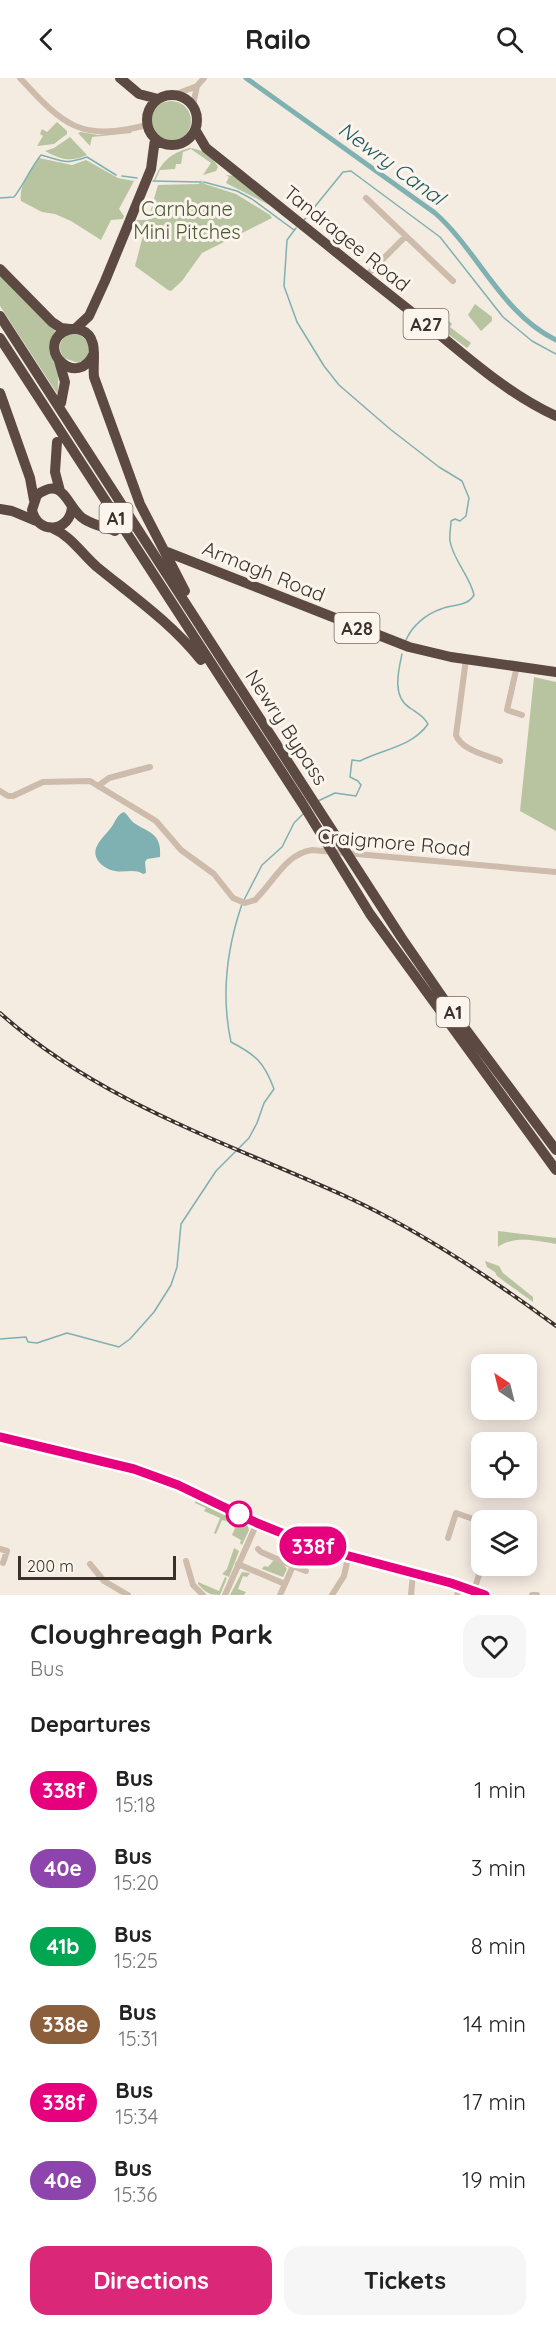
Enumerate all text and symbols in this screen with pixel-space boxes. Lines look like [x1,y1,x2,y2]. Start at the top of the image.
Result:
text: Railo [245,22,311,56]
icon: back [30,23,63,56]
icon: search [493,23,526,56]
water label: Newry Canal [334,116,452,211]
street label: Tandragee Road [279,179,415,297]
park label: Carnbane Mini Pitches [133,196,241,244]
road number: A27 [404,309,448,339]
road number: A1 [100,503,132,533]
street label: Armagh Road [199,535,329,607]
road number: A28 [334,613,380,643]
street label: Newry Bypass [240,664,334,790]
street label: Craigmore Road [317,823,471,861]
road number: A1 [436,997,470,1027]
north arrow [471,1354,537,1420]
map controls [471,1354,537,1576]
button: locate [471,1432,537,1498]
unlabelled marker [226,1501,252,1527]
button: layers [471,1510,537,1576]
line badge: 338f [271,1526,355,1566]
text: 338f [291,1533,335,1559]
scale bar [18,1553,176,1580]
text: 200 m [27,1556,74,1576]
button: heart [463,1615,526,1678]
text: Cloughreagh Park [30,1616,273,1651]
text: Bus [30,1656,64,1681]
text: Departures [30,1710,151,1738]
text: Bus [115,1764,153,1792]
text: 1 min [474,1776,526,1804]
text: 338f [42,1777,85,1803]
text: 15:18 [115,1792,156,1817]
text: Bus [114,1842,152,1870]
text: 3 min [471,1854,526,1882]
text: 40e [44,1855,82,1881]
text: 15:20 [114,1870,159,1895]
text: Bus [114,1920,152,1948]
text: 8 min [471,1932,526,1960]
text: 41b [46,1933,80,1959]
text: 15:25 [114,1948,158,1973]
text: Bus [118,1998,156,2026]
text: 14 min [463,2010,526,2038]
text: 338e [42,2011,88,2037]
text: 15:31 [118,2026,158,2051]
text: Bus [115,2076,153,2104]
text: 17 min [463,2088,526,2116]
text: 338f [42,2089,85,2115]
text: 15:34 [115,2104,158,2129]
text: Bus [114,2154,152,2182]
text: 19 min [462,2166,526,2194]
text: 40e [44,2167,82,2193]
text: 15:36 [114,2182,157,2207]
button: Directions [30,2246,272,2315]
button: Tickets [284,2246,526,2315]

